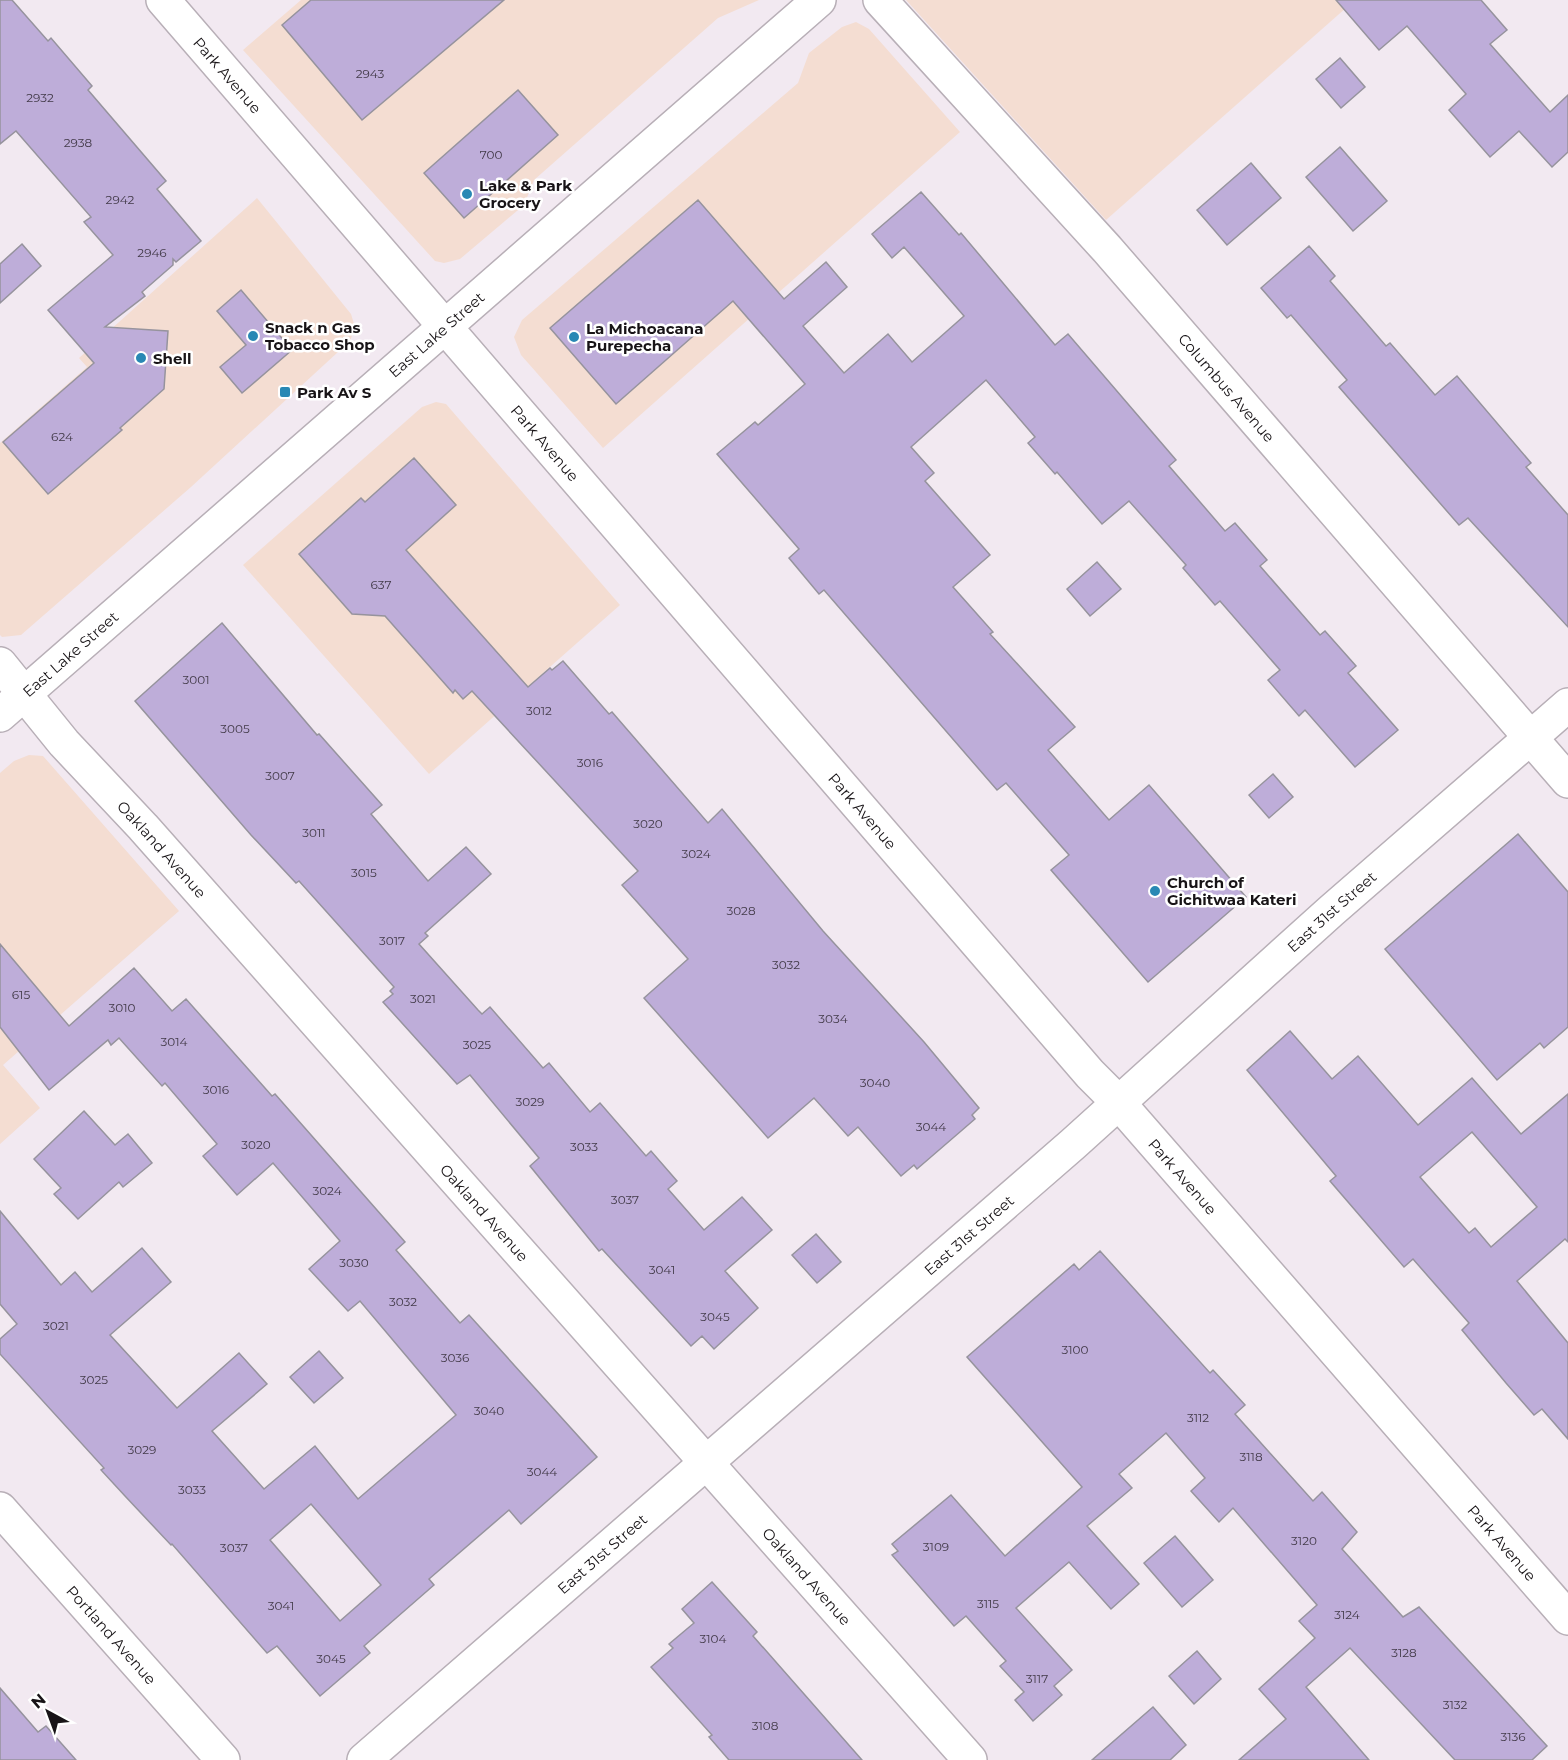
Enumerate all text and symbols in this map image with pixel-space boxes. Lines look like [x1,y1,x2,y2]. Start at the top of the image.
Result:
street label: Park Avenue [189,33,266,117]
house number: 2943 [356,66,385,81]
house number: 2932 [26,90,54,105]
house number: 2938 [64,135,93,150]
house number: 700 [480,147,502,162]
place label: Lake & Park Grocery [479,176,572,212]
marker: Lake & Park Grocery [460,187,474,201]
house number: 2942 [106,192,135,207]
house number: 2946 [137,245,167,260]
street label: East Lake Street [384,287,488,381]
place label: Snack n Gas Tobacco Shop [265,318,375,354]
place label: La Michoacana Purepecha [586,319,703,355]
marker: Snack n Gas Tobacco Shop [246,329,260,343]
street label: Columbus Avenue [1175,329,1279,446]
marker: La Michoacana Purepecha [567,330,581,344]
place label: Shell [153,349,192,368]
marker: Shell [134,351,148,365]
place label: Park Av S [297,383,372,402]
marker: Park Av S [278,385,292,399]
street label: Park Avenue [507,401,583,485]
house number: 624 [51,429,73,444]
house number: 637 [371,577,392,592]
street label: East Lake Street [18,607,122,701]
house number: 3001 [183,672,210,687]
house number: 3012 [526,703,552,718]
house number: 3005 [220,721,250,736]
house number: 3016 [577,755,603,770]
house number: 3007 [265,768,295,783]
street label: Park Avenue [825,769,901,853]
street label: Oakland Avenue [113,796,211,902]
house number: 3020 [633,816,663,831]
house number: 3011 [302,825,326,840]
house number: 3024 [681,846,711,861]
house number: 3015 [351,865,377,880]
street label: East 31st Street [1283,867,1380,956]
place label: Church of Gichitwaa Kateri [1167,873,1296,909]
marker: Church of Gichitwaa Kateri [1148,884,1162,898]
house number: 3028 [726,903,756,918]
house number: 3017 [379,933,405,948]
house number: 3032 [772,957,800,972]
house number: 615 [12,987,30,1002]
house number: 3021 [410,991,436,1006]
house number: 3010 [109,1000,136,1015]
house number: 3034 [818,1011,848,1026]
house number: 3014 [161,1034,188,1049]
house number: 3025 [463,1037,491,1052]
house number: 3040 [860,1075,890,1090]
house number: 3016 [203,1082,229,1097]
house number: 3029 [516,1094,544,1109]
house number: 3044 [916,1119,946,1134]
street label: Park Avenue [1145,1134,1221,1218]
house number: 3020 [241,1137,271,1152]
house number: 3033 [570,1139,598,1154]
street label: Oakland Avenue [436,1160,533,1265]
house number: 3024 [312,1183,342,1198]
street label: East 31st Street [920,1191,1017,1279]
house number: 3037 [611,1192,639,1207]
house number: 3030 [339,1255,369,1270]
house number: 3041 [649,1262,675,1277]
house number: 3032 [389,1294,417,1309]
house number: 3045 [700,1309,730,1324]
house number: 3021 [43,1318,69,1333]
house number: 3100 [1062,1342,1089,1357]
house number: 3036 [441,1350,469,1365]
house number: 3025 [80,1372,108,1387]
house number: 3040 [474,1403,504,1418]
house number: 3112 [1187,1410,1209,1425]
house number: 3029 [128,1442,156,1457]
house number: 3118 [1239,1449,1263,1464]
house number: 3044 [527,1464,557,1479]
house number: 3033 [178,1482,206,1497]
street label: Park Avenue [1464,1501,1541,1585]
street label: East 31st Street [553,1509,651,1598]
street label: Oakland Avenue [759,1523,855,1629]
house number: 3120 [1291,1533,1317,1548]
house number: 3109 [923,1539,949,1554]
house number: 3037 [220,1540,248,1555]
street label: Portland Avenue [63,1581,161,1688]
house number: 3115 [977,1596,999,1611]
house number: 3041 [268,1598,294,1613]
house number: 3124 [1334,1607,1360,1622]
house number: 3104 [700,1631,727,1646]
house number: 3128 [1391,1645,1417,1660]
house number: 3045 [316,1651,346,1666]
house number: 3117 [1026,1671,1048,1686]
north arrow [18,1682,78,1742]
text: N [27,1690,50,1712]
house number: 3132 [1443,1697,1467,1712]
house number: 3108 [752,1718,779,1733]
house number: 3136 [1500,1729,1526,1744]

